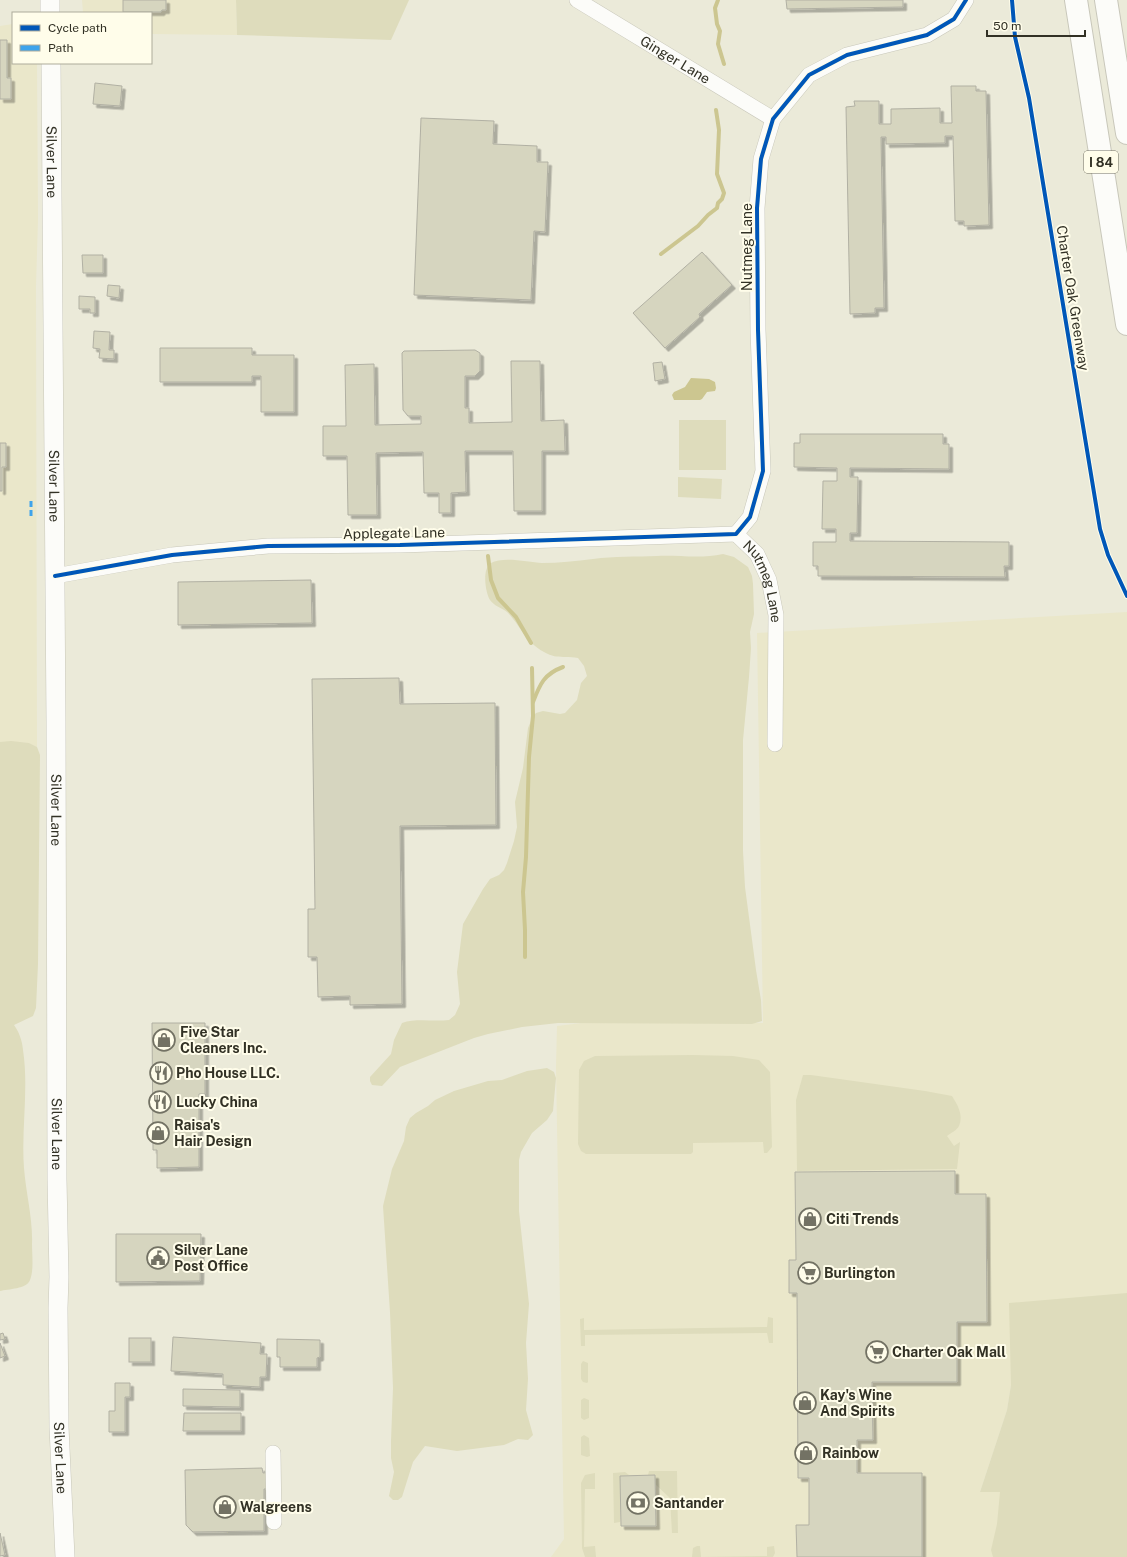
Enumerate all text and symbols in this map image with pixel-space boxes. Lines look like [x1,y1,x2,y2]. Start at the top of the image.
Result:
legend [12,12,152,64]
scale bar [987,12,1085,38]
text: 50 m [993,19,1021,33]
text: Cycle path [48,21,107,35]
street label: Ginger Lane [637,32,713,87]
text: Path [48,41,74,55]
street label: Silver Lane [43,126,60,198]
road number: I 84 [1084,151,1118,173]
street label: Nutmeg Lane [739,203,755,291]
street label: Charter Oak Greenway [1054,224,1092,372]
street label: Silver Lane [46,450,62,522]
street label: Applegate Lane [343,524,445,542]
street label: Nutmeg Lane [740,537,784,623]
street label: Silver Lane [48,774,64,846]
place label: Five Star Cleaners Inc. [180,1024,267,1056]
shop icon: Five Star Cleaners Inc. [151,1027,177,1053]
restaurant icon: Pho House LLC. [148,1060,174,1086]
place label: Pho House LLC. [176,1065,280,1081]
restaurant icon: Lucky China [147,1089,173,1115]
place label: Lucky China [176,1094,258,1110]
street label: Silver Lane [49,1098,65,1170]
place label: Raisa's Hair Design [174,1117,252,1149]
shop icon: Raisa's Hair Design [145,1120,171,1146]
shop icon: Citi Trends [797,1206,823,1232]
place label: Citi Trends [826,1211,899,1227]
place label: Silver Lane Post Office [174,1242,248,1274]
public building icon: Silver Lane Post Office [145,1245,171,1271]
supermarket icon: Burlington [796,1260,822,1286]
place label: Burlington [824,1265,895,1281]
supermarket icon: Charter Oak Mall [864,1339,890,1365]
place label: Charter Oak Mall [892,1344,1006,1360]
place label: Kay's Wine And Spirits [820,1387,895,1419]
shop icon: Kay's Wine And Spirits [792,1390,818,1416]
street label: Silver Lane [51,1422,70,1494]
shop icon: Rainbow [793,1440,819,1466]
place label: Rainbow [822,1445,879,1461]
bank icon: Santander [625,1490,651,1516]
shop icon: Walgreens [212,1494,238,1520]
place label: Santander [654,1495,724,1511]
place label: Walgreens [240,1499,312,1515]

